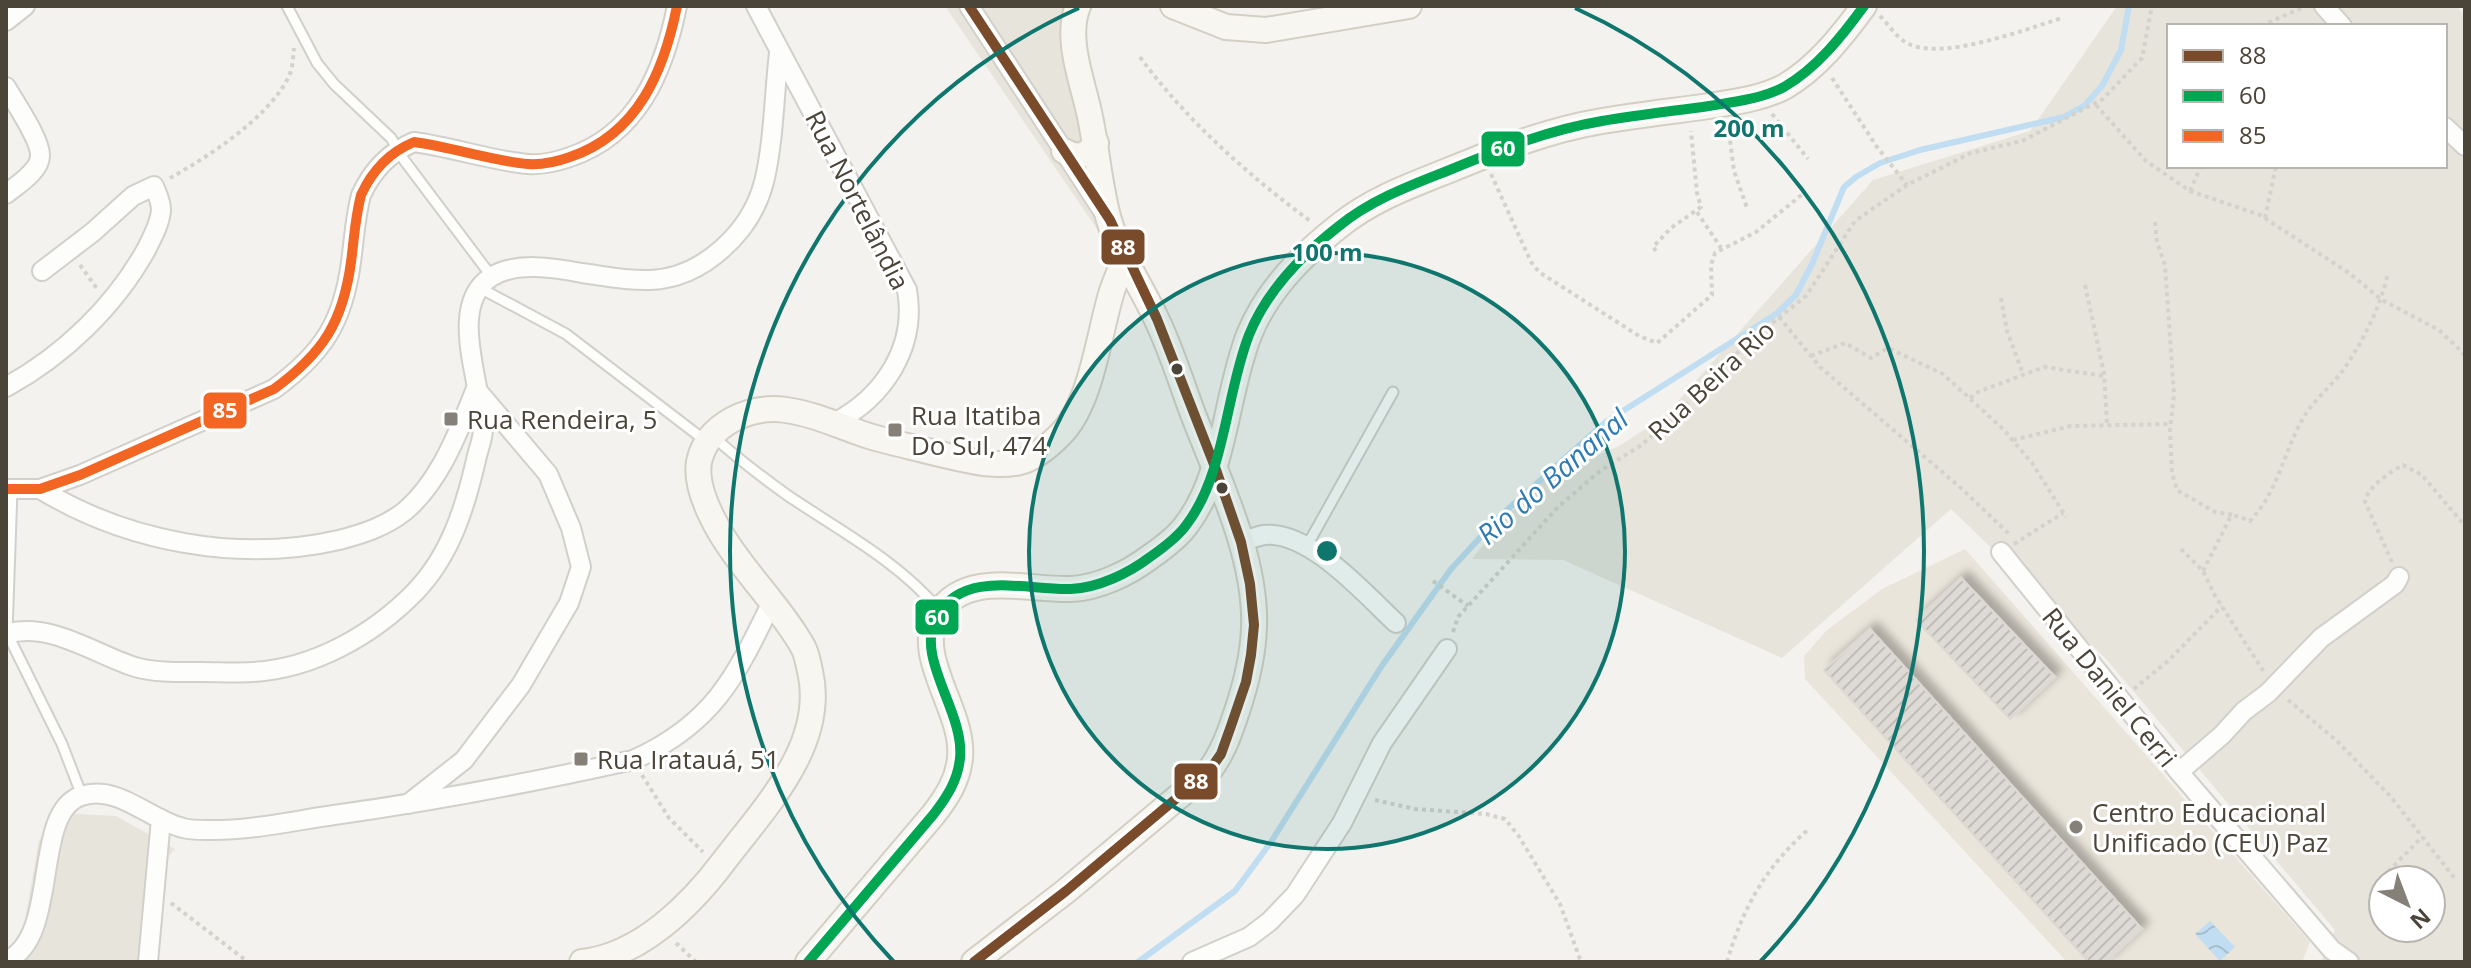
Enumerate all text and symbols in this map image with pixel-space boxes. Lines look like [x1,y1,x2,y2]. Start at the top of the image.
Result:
legend [2167,24,2447,168]
text: 88 [2239,38,2266,71]
text: 60 [2239,78,2266,111]
street label: Rua Nortelândia [797,104,919,296]
text: 200 m [1714,111,1784,144]
text: 85 [2239,118,2266,151]
line badge: 60 [1480,130,1526,168]
text: 60 [1490,132,1516,162]
line badge: 88 [1100,228,1146,266]
text: 88 [1110,231,1136,261]
text: 100 m [1292,235,1362,268]
street label: Rua Beira Rio [1640,312,1782,448]
unlabelled marker [1169,361,1185,377]
line badge: 85 [202,391,248,430]
text: 85 [212,394,238,424]
place label: Rua Itatiba Do Sul, 474 [911,397,1047,463]
water label: Rio do Bananal [1468,399,1636,552]
place label: Rua Rendeira, 5 [467,401,657,437]
marker: Rua Rendeira, 5 [442,410,460,428]
marker: Rua Itatiba Do Sul, 474 [886,421,904,439]
unlabelled marker [1214,480,1230,496]
centre of rings [1313,537,1341,565]
line badge: 60 [914,598,960,636]
street label: Rua Daniel Cerri [2034,600,2186,774]
text: 60 [924,601,950,631]
place label: Rua Iratauá, 51 [597,741,780,777]
marker: Rua Iratauá, 51 [572,750,590,768]
line badge: 88 [1173,762,1219,801]
text: 88 [1183,765,1209,795]
place label: Centro Educacional Unificado (CEU) Paz [2092,794,2328,860]
marker: Centro Educacional Unificado (CEU) Paz [2067,818,2085,836]
north arrow [2367,864,2447,944]
text: N [2404,902,2438,937]

